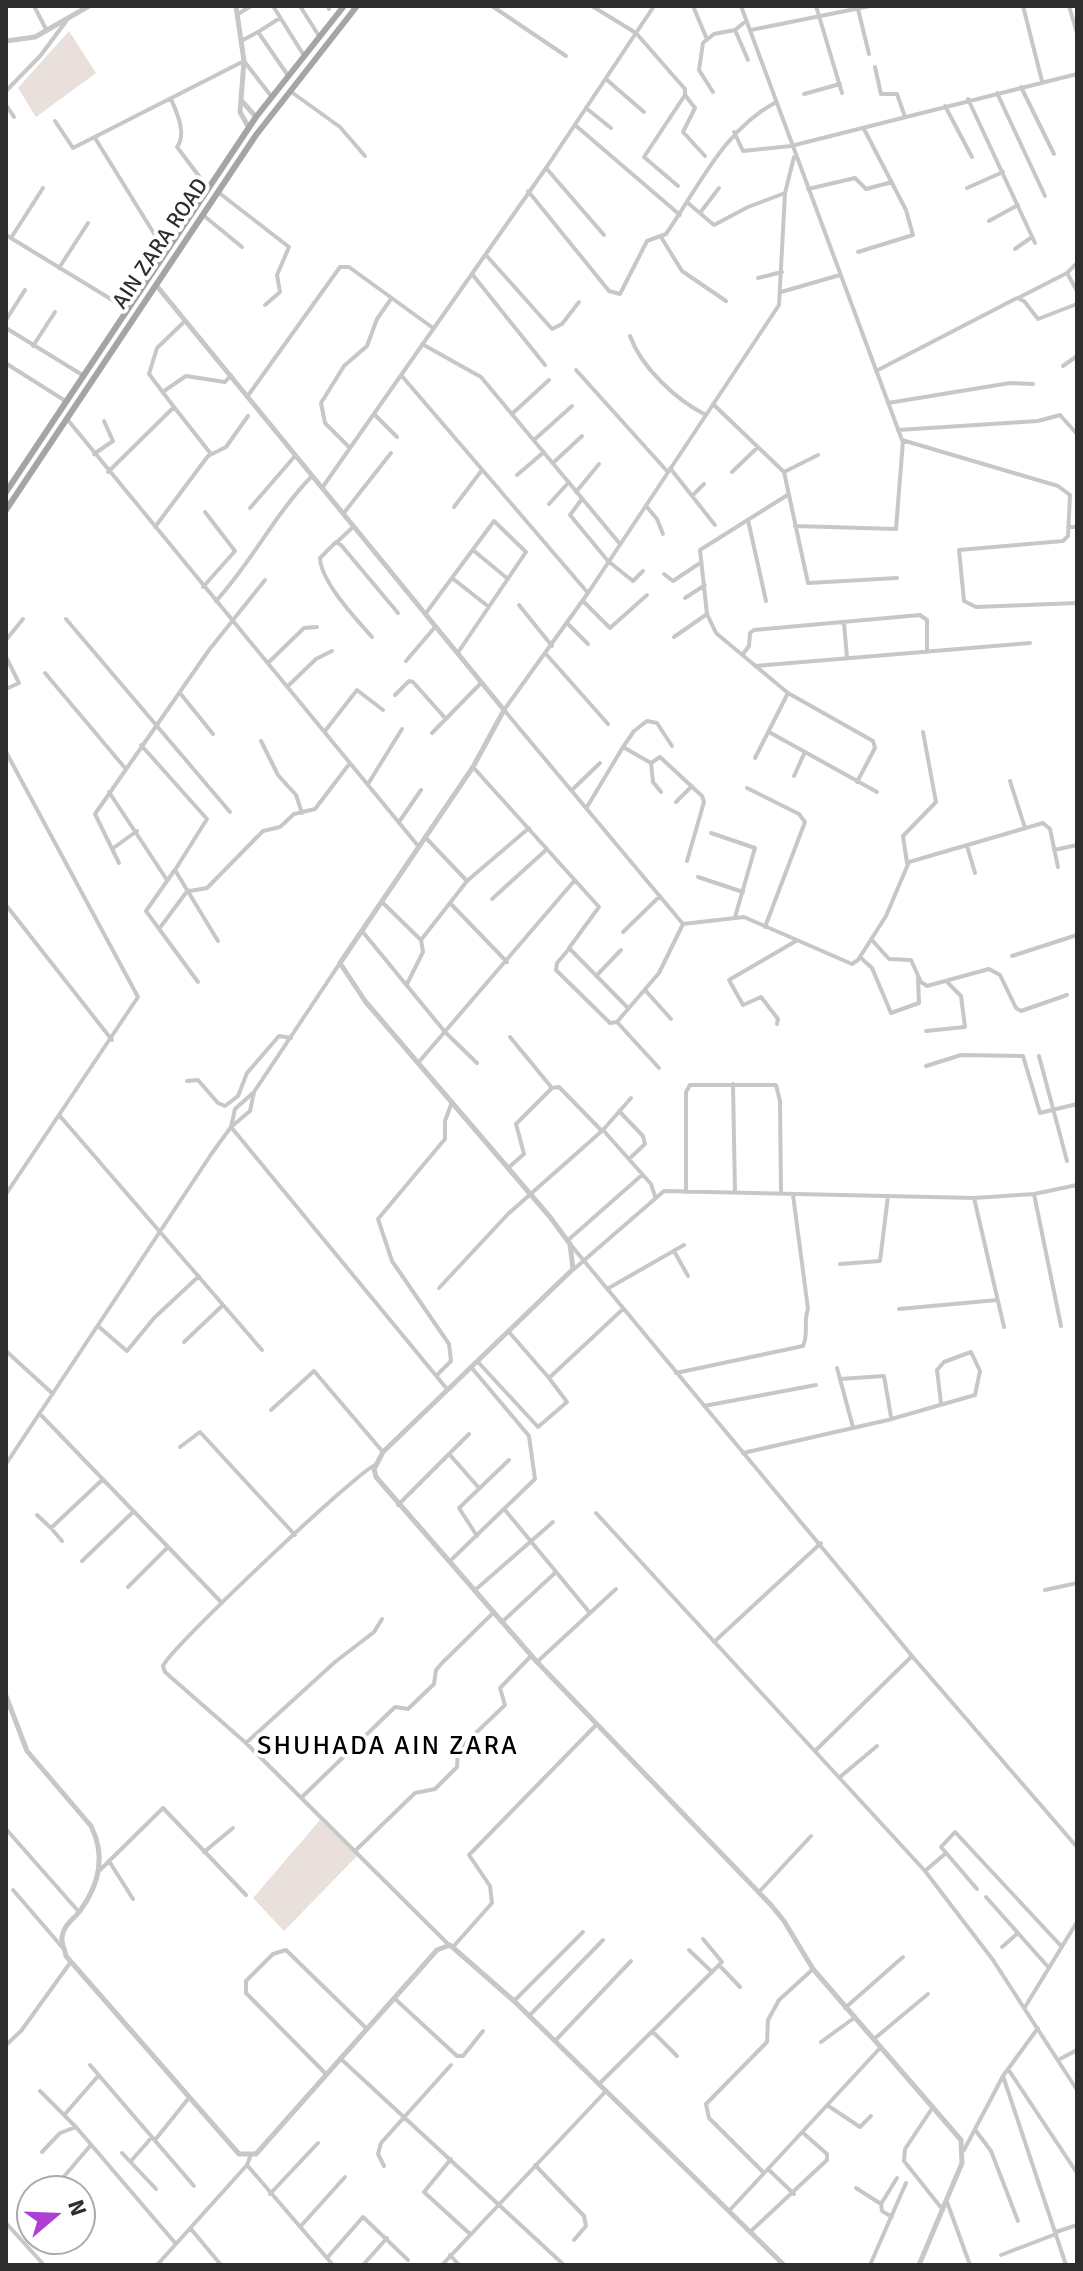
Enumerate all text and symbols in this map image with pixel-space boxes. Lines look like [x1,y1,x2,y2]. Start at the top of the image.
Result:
street label: AIN ZARA ROAD [108,174,214,314]
district label: SHUHADA AIN ZARA [257,1731,519,1763]
north arrow [16,2175,96,2255]
text: N [62,2196,93,2219]

